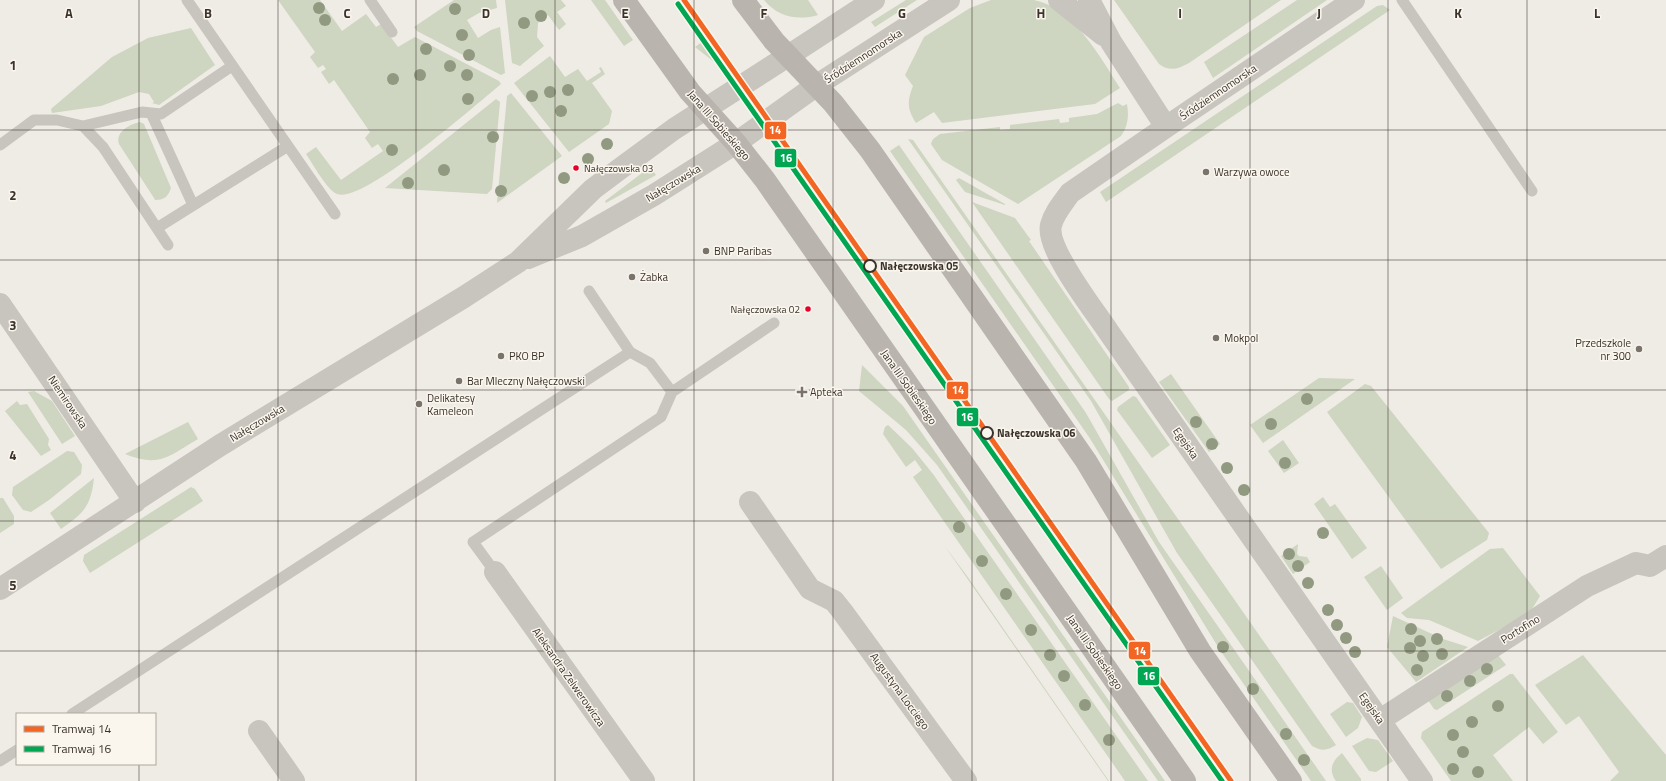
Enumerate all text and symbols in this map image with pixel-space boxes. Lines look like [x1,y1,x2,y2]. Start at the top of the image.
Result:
text: A [65,3,73,23]
text: B [204,3,212,23]
text: C [343,3,351,23]
text: D [482,3,490,23]
text: E [621,3,629,23]
text: F [761,3,768,23]
text: G [898,3,906,23]
text: H [1037,3,1045,23]
text: I [1178,3,1182,23]
text: J [1317,3,1321,23]
text: K [1454,3,1462,23]
text: L [1594,3,1600,23]
street label: Śródziemnomorska [821,25,905,87]
text: 1 [9,55,17,75]
street label: Śródziemnomorska [1176,60,1260,124]
street label: Jana III Sobieskiego [684,86,754,164]
line badge: 14 [764,121,787,140]
text: 14 [769,122,781,138]
line badge: 16 [774,148,797,168]
text: 16 [780,150,792,166]
street label: Nałęczowska [642,160,704,206]
place label: Nałęczowska 03 [584,161,653,176]
marker: Nałęczowska 03 [571,163,581,173]
place label: Warzywa owoce [1214,164,1290,180]
marker: Warzywa owoce [1201,167,1211,177]
text: 2 [9,185,17,205]
place label: BNP Paribas [714,243,772,259]
marker: BNP Paribas [701,246,711,256]
place label: Nałęczowska 05 [880,258,959,274]
marker: Nałęczowska 05 [863,259,877,273]
place label: Żabka [640,269,668,285]
marker: Żabka [627,272,637,282]
place label: Nałęczowska 02 [731,302,800,317]
marker: Nałęczowska 02 [803,304,813,314]
text: 3 [9,315,17,335]
place label: Mokpol [1224,330,1258,346]
marker: Mokpol [1211,333,1221,343]
place label: Przedszkole nr 300 [1575,335,1631,364]
marker: Przedszkole nr 300 [1634,344,1644,354]
street label: Jana III Sobieskiego [877,346,941,428]
place label: PKO BP [509,348,545,364]
marker: PKO BP [496,351,506,361]
street label: Niemirowska [44,372,92,432]
place label: Bar Mleczny Nałęczowski [467,373,585,389]
marker: Bar Mleczny Nałęczowski [454,376,464,386]
line badge: 14 [946,381,969,400]
text: 14 [952,382,964,398]
place label: Apteka [810,384,843,400]
marker: Apteka [797,387,807,397]
place label: Delikatesy Kameleon [427,390,476,419]
marker: Delikatesy Kameleon [414,399,424,409]
street label: Nałęczowska [226,400,288,446]
line badge: 16 [956,407,979,427]
text: 16 [961,409,973,425]
street label: Egejska [1169,424,1203,462]
place label: Nałęczowska 06 [997,425,1076,441]
marker: Nałęczowska 06 [980,426,994,440]
text: 4 [9,445,17,465]
text: 5 [9,575,17,595]
street label: Jana III Sobieskiego [1063,611,1127,693]
street label: Portofino [1497,611,1543,647]
street label: Aleksandra Zelwerowicza [529,624,609,730]
line badge: 14 [1128,641,1151,660]
text: 14 [1134,643,1146,659]
street label: Augustyna Locciego [866,649,934,733]
line badge: 16 [1137,666,1160,686]
text: 16 [1143,668,1155,684]
street label: Egejska [1355,689,1389,727]
legend [16,713,156,765]
text: Tramwaj 14 [52,719,112,738]
text: Tramwaj 16 [52,739,112,758]

